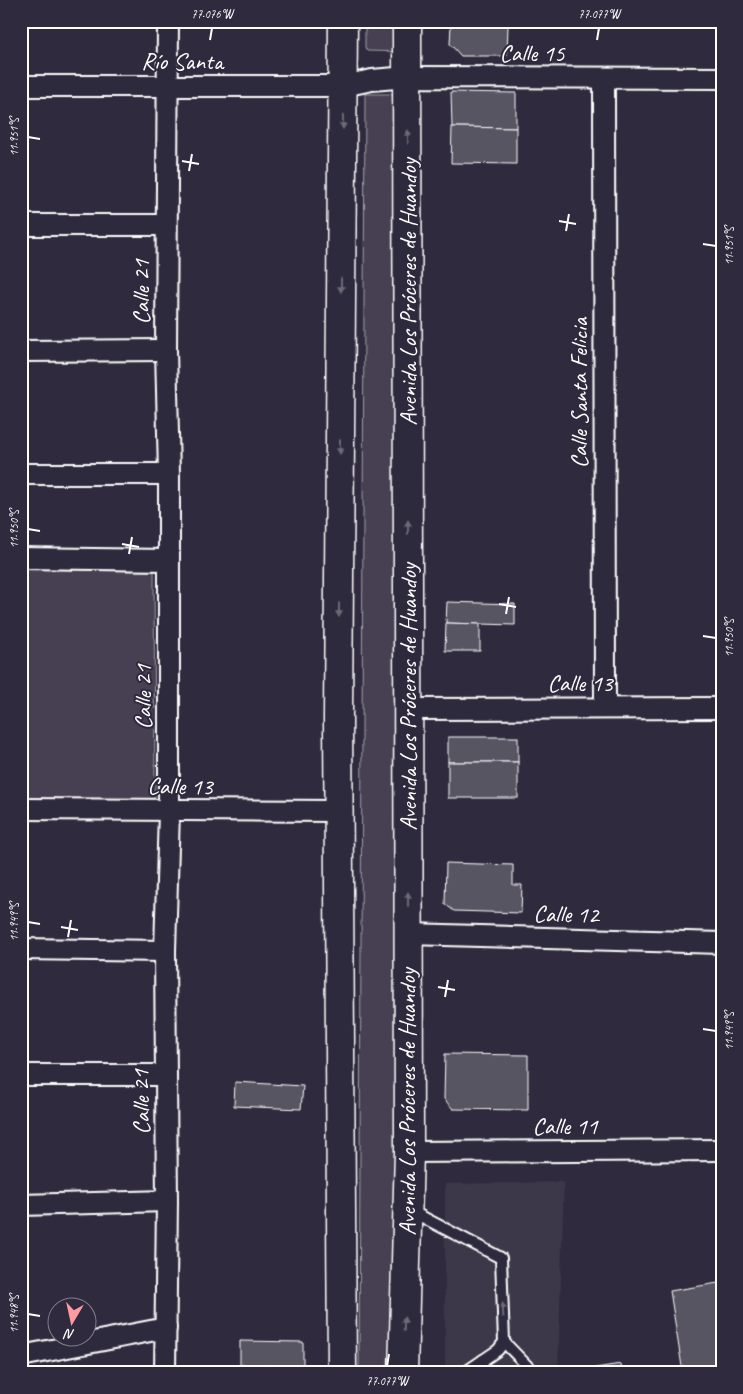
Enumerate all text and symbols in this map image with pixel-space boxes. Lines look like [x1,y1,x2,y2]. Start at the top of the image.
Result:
text: 77.076°W [191,6,235,22]
text: 77.077°W [578,6,622,22]
street label: Calle 15 [499,38,566,68]
street label: Río Santa [141,46,225,76]
one-way arrow [338,115,346,131]
text: 11.951°S [6,116,22,156]
one-way arrow [404,128,412,144]
street label: Avenida Los Próceres de Huandoy [393,156,423,426]
text: 11.951°S [721,225,737,265]
street label: Calle 21 [126,258,156,325]
one-way arrow [337,277,345,293]
street label: Calle Santa Felicia [564,316,594,468]
one-way arrow [336,440,344,456]
text: 11.950°S [6,508,22,548]
one-way arrow [404,518,412,534]
street label: Avenida Los Próceres de Huandoy [393,561,423,831]
one-way arrow [335,602,343,618]
text: 11.950°S [721,617,737,657]
street label: Calle 21 [128,663,158,730]
street label: Calle 13 [547,668,615,698]
street label: Calle 13 [147,770,215,802]
one-way arrow [404,891,412,907]
street label: Calle 12 [533,898,601,930]
text: 11.949°S [6,901,22,941]
street label: Avenida Los Próceres de Huandoy [392,966,422,1236]
text: 11.949°S [721,1010,737,1050]
street label: Calle 21 [125,1068,157,1135]
street label: Calle 11 [532,1111,599,1141]
text: 11.948°S [6,1293,22,1333]
north arrow [48,1296,98,1346]
one-way arrow [499,1301,507,1317]
one-way arrow [400,1316,408,1332]
text: N [62,1325,76,1343]
text: 77.077°W [366,1373,410,1389]

